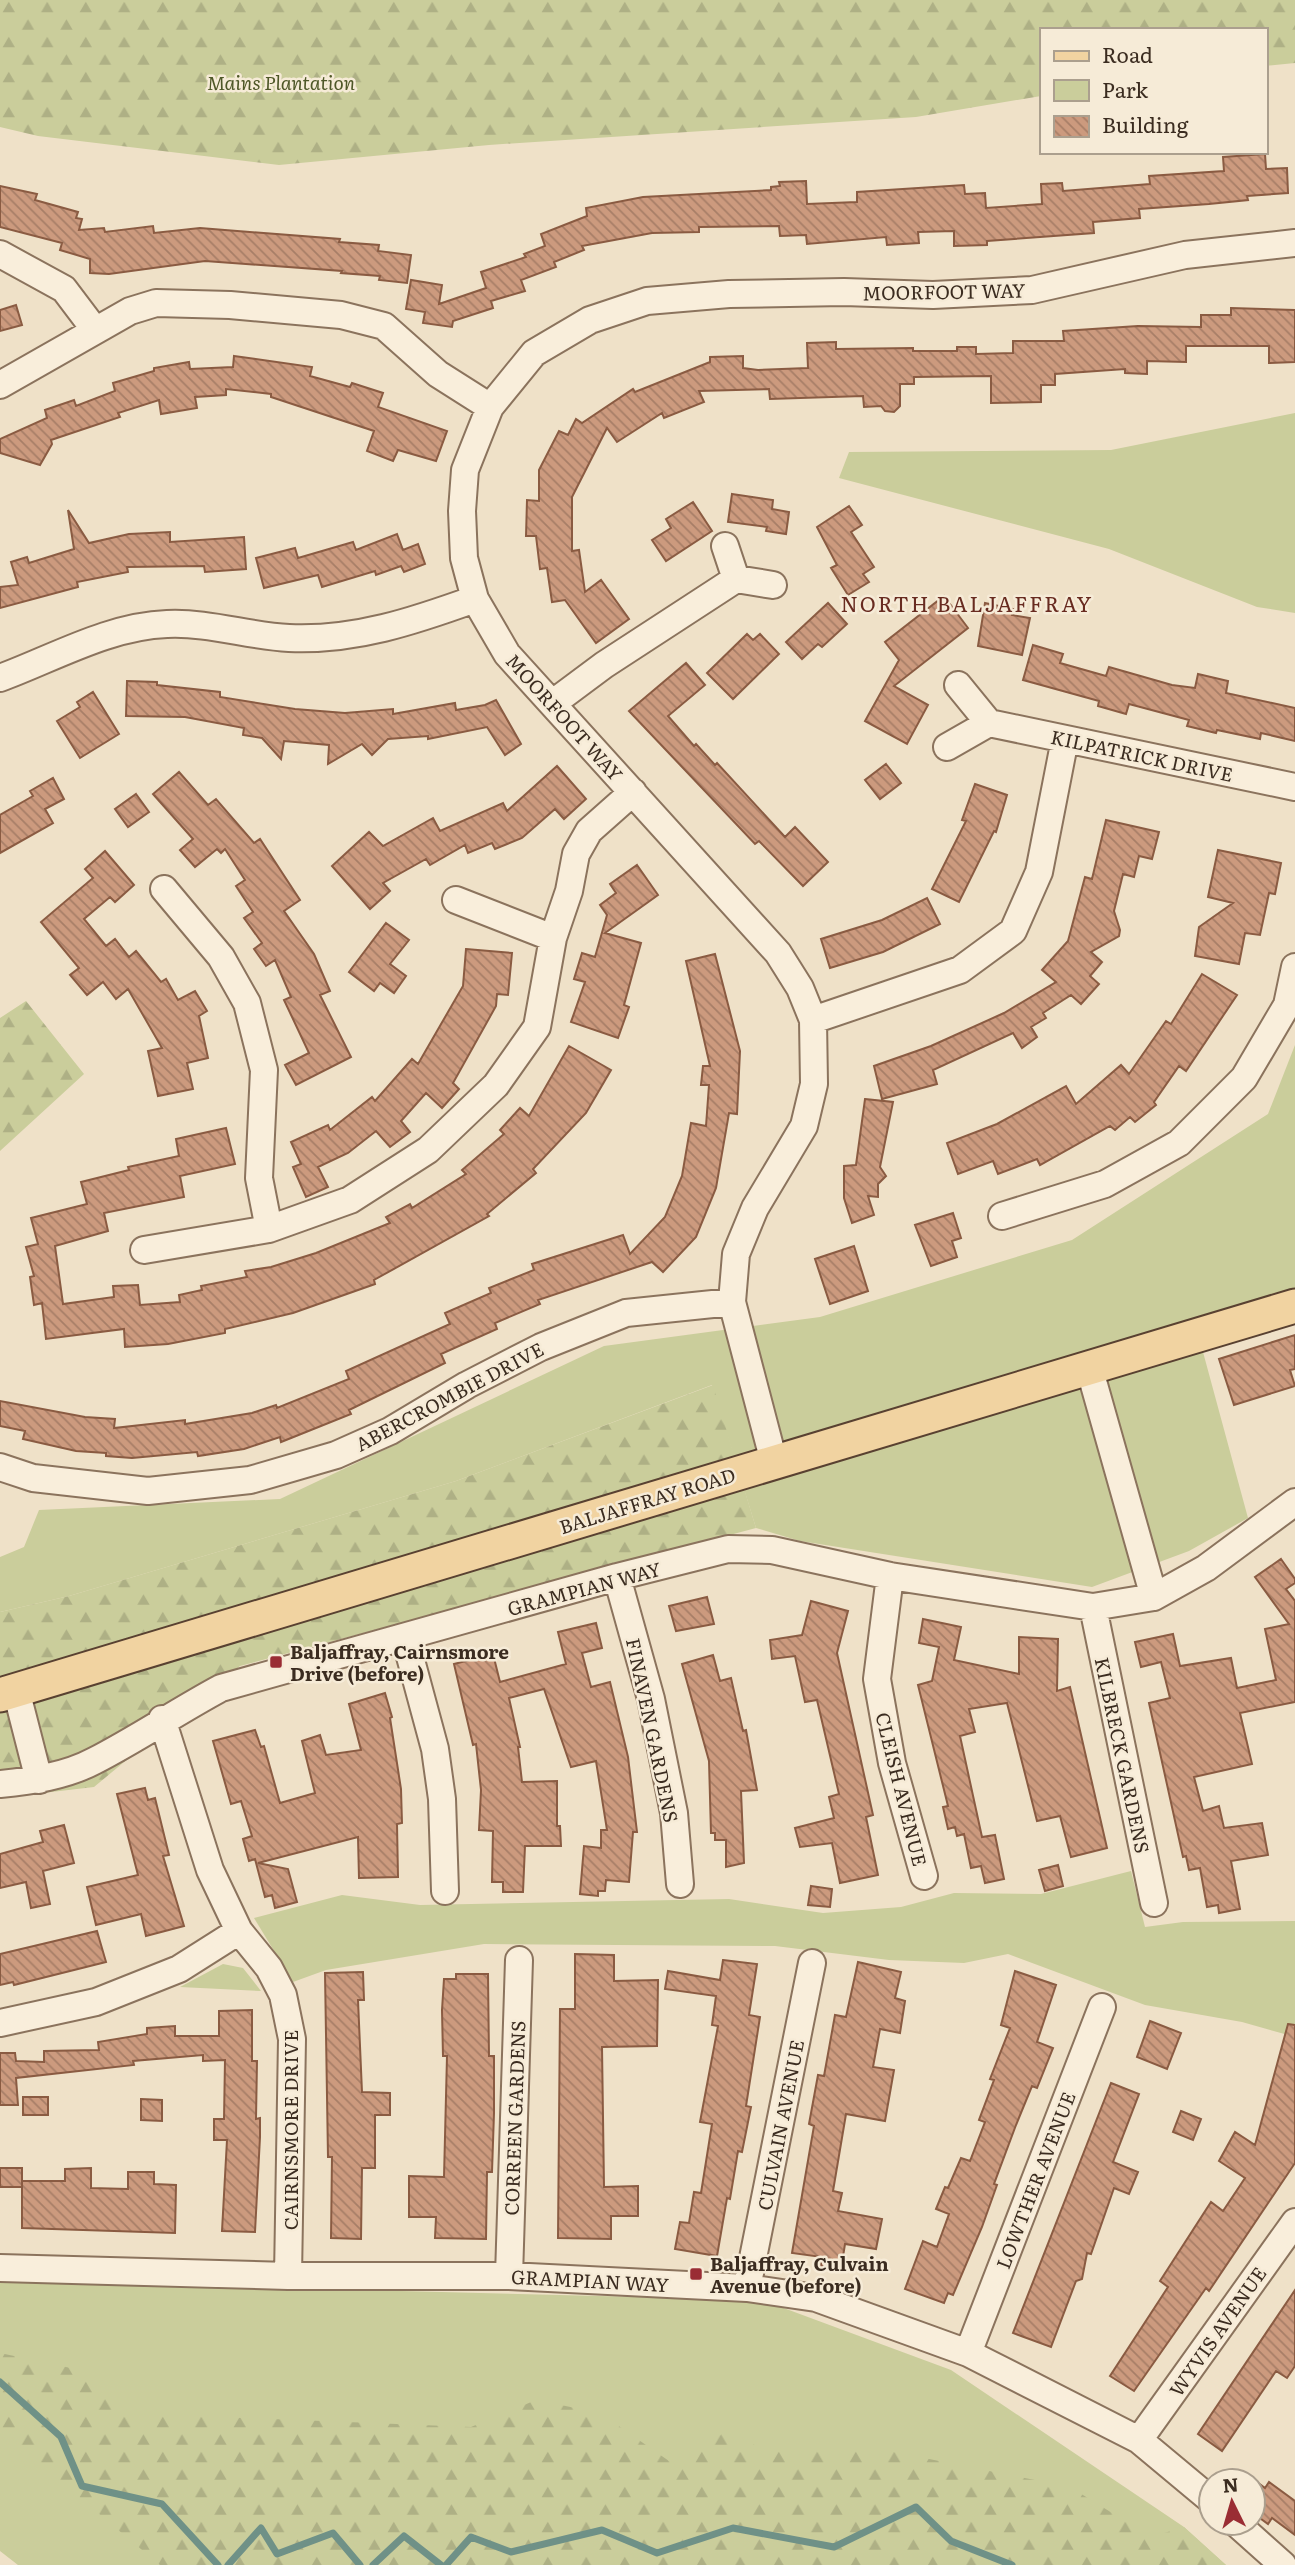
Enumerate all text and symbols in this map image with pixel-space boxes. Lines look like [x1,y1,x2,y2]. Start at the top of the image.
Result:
legend [1040,28,1267,154]
text: Road [1102,38,1153,69]
park label: Mains Plantation [207,68,356,96]
text: Park [1102,73,1148,104]
text: Building [1102,108,1189,139]
street label: MOORFOOT WAY [862,276,1026,306]
district label: NORTH BALJAFFRAY [840,587,1094,618]
street label: MOORFOOT WAY [500,647,630,787]
street label: KILPATRICK DRIVE [1048,722,1236,788]
street label: ABERCROMBIE DRIVE [350,1334,548,1458]
street label: BALJAFFRAY ROAD [555,1460,739,1540]
street label: GRAMPIAN WAY [504,1554,664,1622]
street label: FINAVEN GARDENS [620,1635,686,1825]
place label: Baljaffray, Cairnsmore Drive (before) [290,1637,509,1687]
marker: Baljaffray, Cairnsmore Drive (before) [268,1654,284,1670]
street label: KILBRECK GARDENS [1089,1654,1157,1856]
street label: CLEISH AVENUE [869,1709,935,1869]
street label: CORREEN GARDENS [497,2020,531,2216]
street label: CAIRNSMORE DRIVE [276,2030,304,2230]
street label: CULVAIN AVENUE [750,2037,810,2213]
street label: LOWTHER AVENUE [988,2087,1082,2273]
place label: Baljaffray, Culvain Avenue (before) [710,2249,889,2299]
street label: WYVIS AVENUE [1162,2260,1272,2402]
street label: GRAMPIAN WAY [510,2262,670,2298]
marker: Baljaffray, Culvain Avenue (before) [688,2266,704,2282]
north arrow [1197,2467,1267,2537]
text: N [1221,2469,1240,2499]

